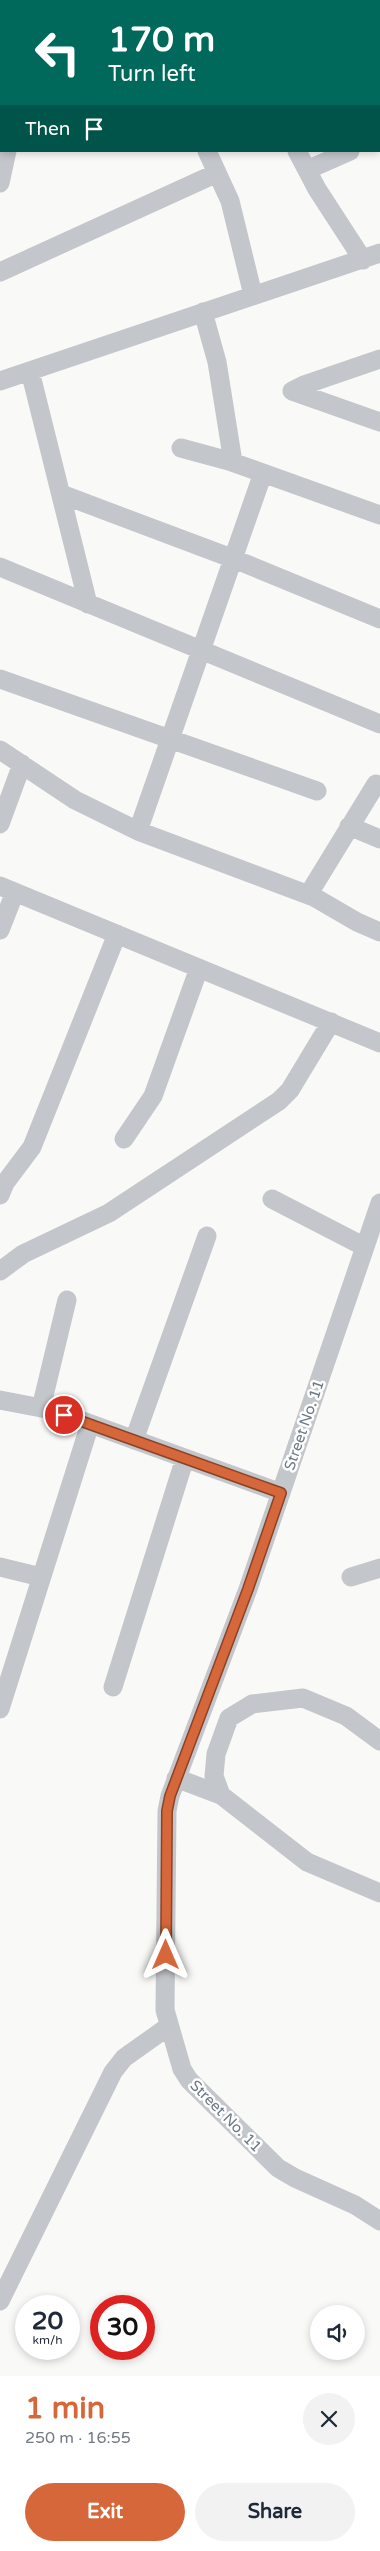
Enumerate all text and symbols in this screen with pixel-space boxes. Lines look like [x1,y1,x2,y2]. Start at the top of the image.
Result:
text: 170 m [108,19,215,61]
icon: left [25,20,90,85]
text: Turn left [108,61,196,87]
icon: arrive [80,115,108,143]
text: Then [25,118,70,140]
street label: Street No. 11 [280,1378,328,1472]
pin [43,1394,85,1436]
icon: arrive [50,1401,78,1429]
position arrow [139,1928,191,1980]
street label: Street No. 11 [186,2076,266,2156]
speed limit sign: 30 [90,2295,155,2360]
map controls [310,2305,365,2360]
button: sound [310,2305,365,2360]
text: 20 [32,2306,63,2336]
text: km/h [32,2333,63,2347]
text: 1 min [25,2390,105,2427]
button: close [303,2393,355,2445]
text: 250 m · 16:55 [25,2428,131,2448]
button: Exit [25,2483,185,2541]
button: Share [195,2483,355,2541]

